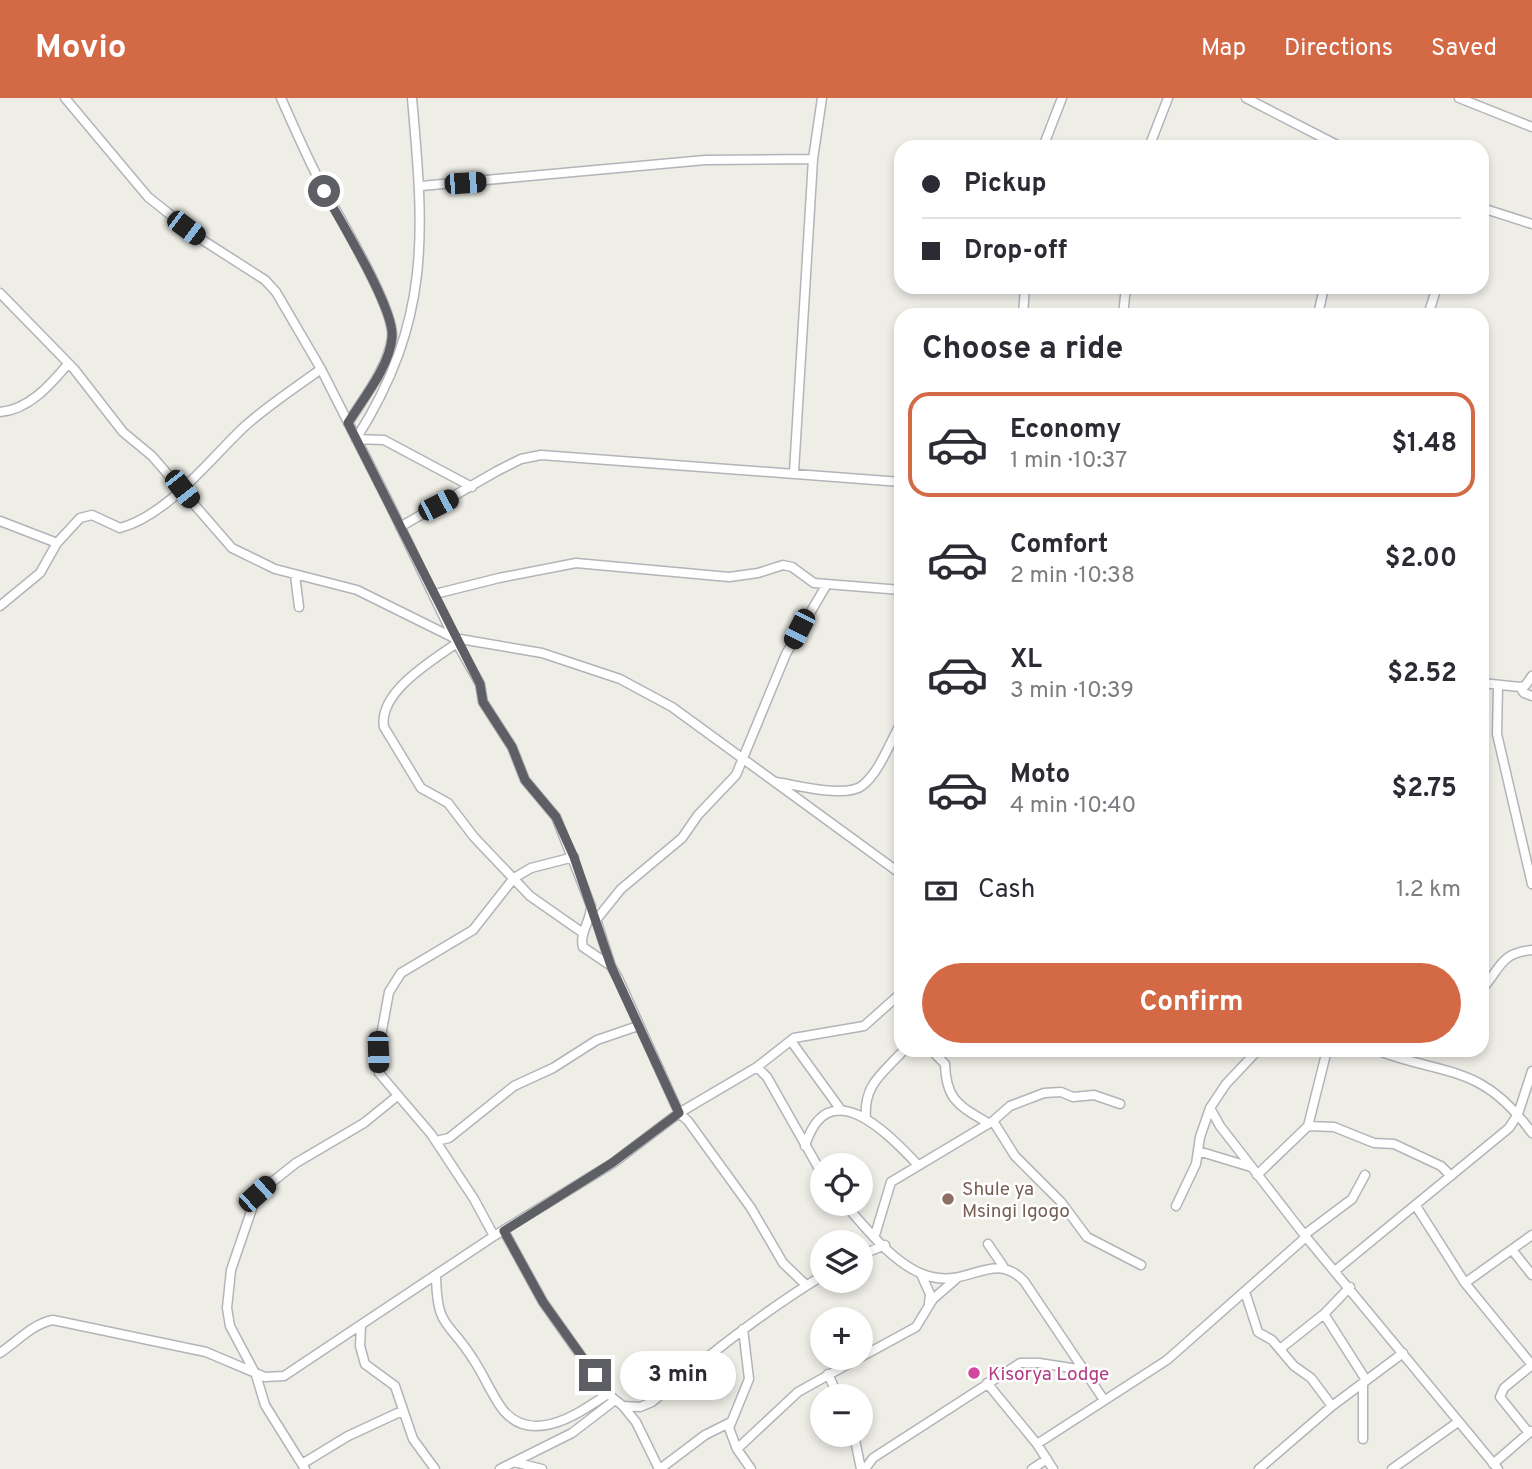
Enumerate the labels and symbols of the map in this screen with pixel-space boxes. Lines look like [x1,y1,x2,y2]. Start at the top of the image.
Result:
car [444,171,487,195]
route start [308,175,340,207]
car [163,207,210,249]
car [161,466,204,512]
car [415,486,462,524]
car [781,606,818,652]
car [367,1031,390,1073]
car [235,1172,280,1216]
place label: Shule ya Msingi Igogo [962,1178,1070,1224]
marker: Shule ya Msingi Igogo [940,1191,956,1207]
callout: 3 min [620,1350,735,1400]
route end [579,1359,611,1391]
place label: Kisorya Lodge [988,1363,1109,1387]
marker: Kisorya Lodge [966,1365,982,1381]

